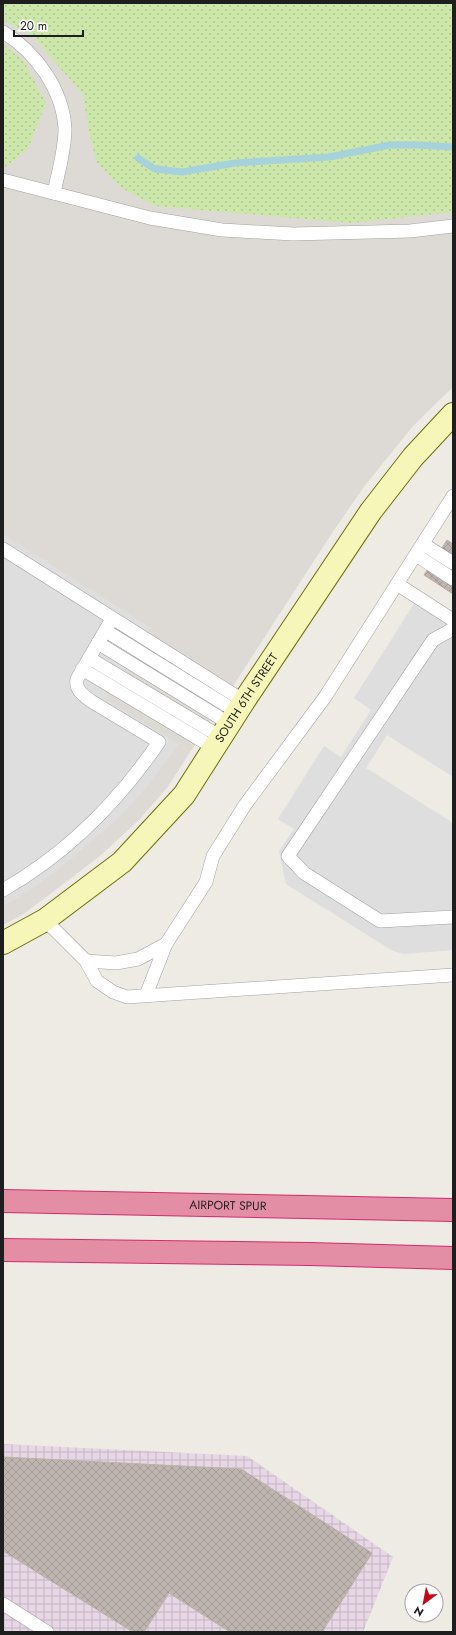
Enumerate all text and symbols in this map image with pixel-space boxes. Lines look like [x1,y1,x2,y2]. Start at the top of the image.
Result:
scale bar [14,12,83,38]
text: 20 m [20,17,47,35]
street label: SOUTH 6TH STREET [211,649,283,746]
street label: AIRPORT SPUR [189,1196,267,1215]
north arrow [404,1583,444,1623]
text: N [411,1602,427,1621]

